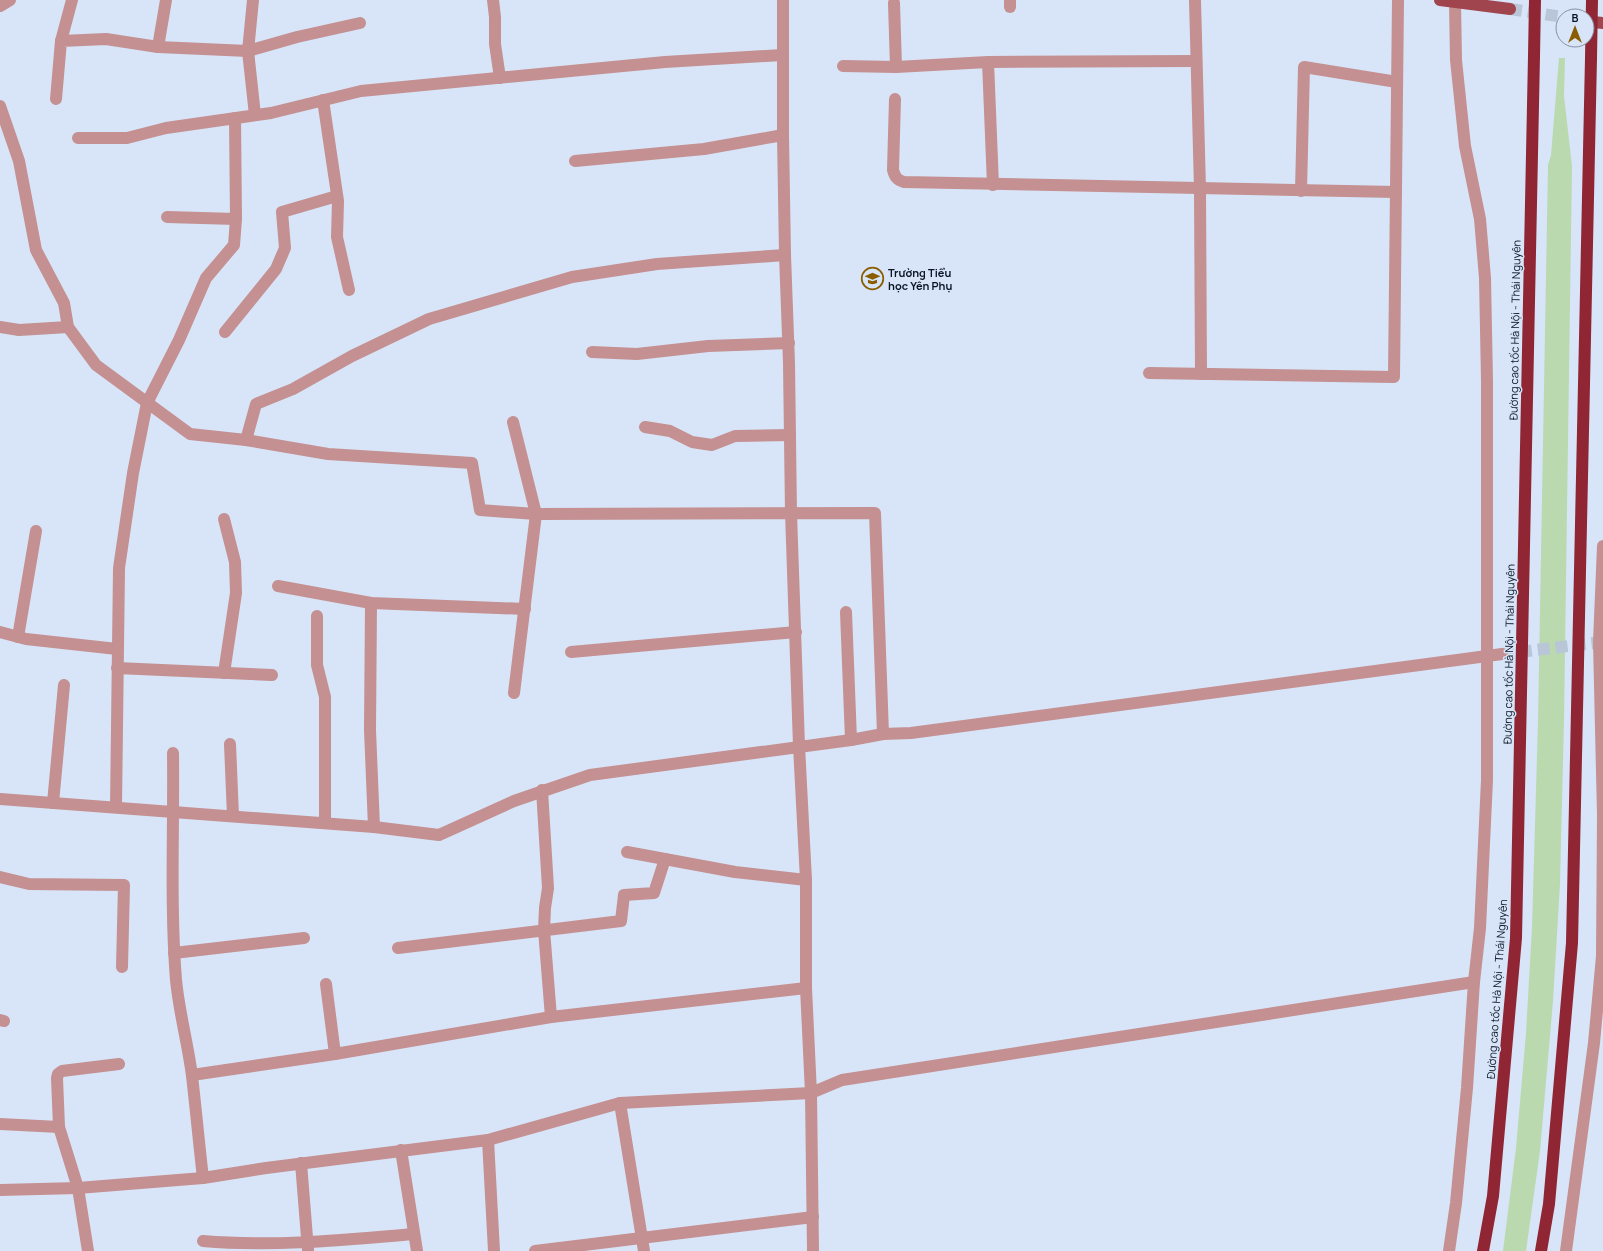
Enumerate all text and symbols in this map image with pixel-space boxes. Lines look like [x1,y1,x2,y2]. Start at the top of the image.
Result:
north arrow [1555,8,1595,48]
text: B [1572,10,1579,25]
street label: Đường cao tốc Hà Nội - Thái Nguyên [1505,240,1524,420]
place label: Trường Tiểu học Yên Phụ [888,265,952,293]
school or university icon: Trường Tiểu học Yên Phụ [860,266,886,292]
street label: Đường cao tốc Hà Nội - Thái Nguyên [1499,564,1518,744]
street label: Đường cao tốc Hà Nội - Thái Nguyên [1483,899,1510,1079]

